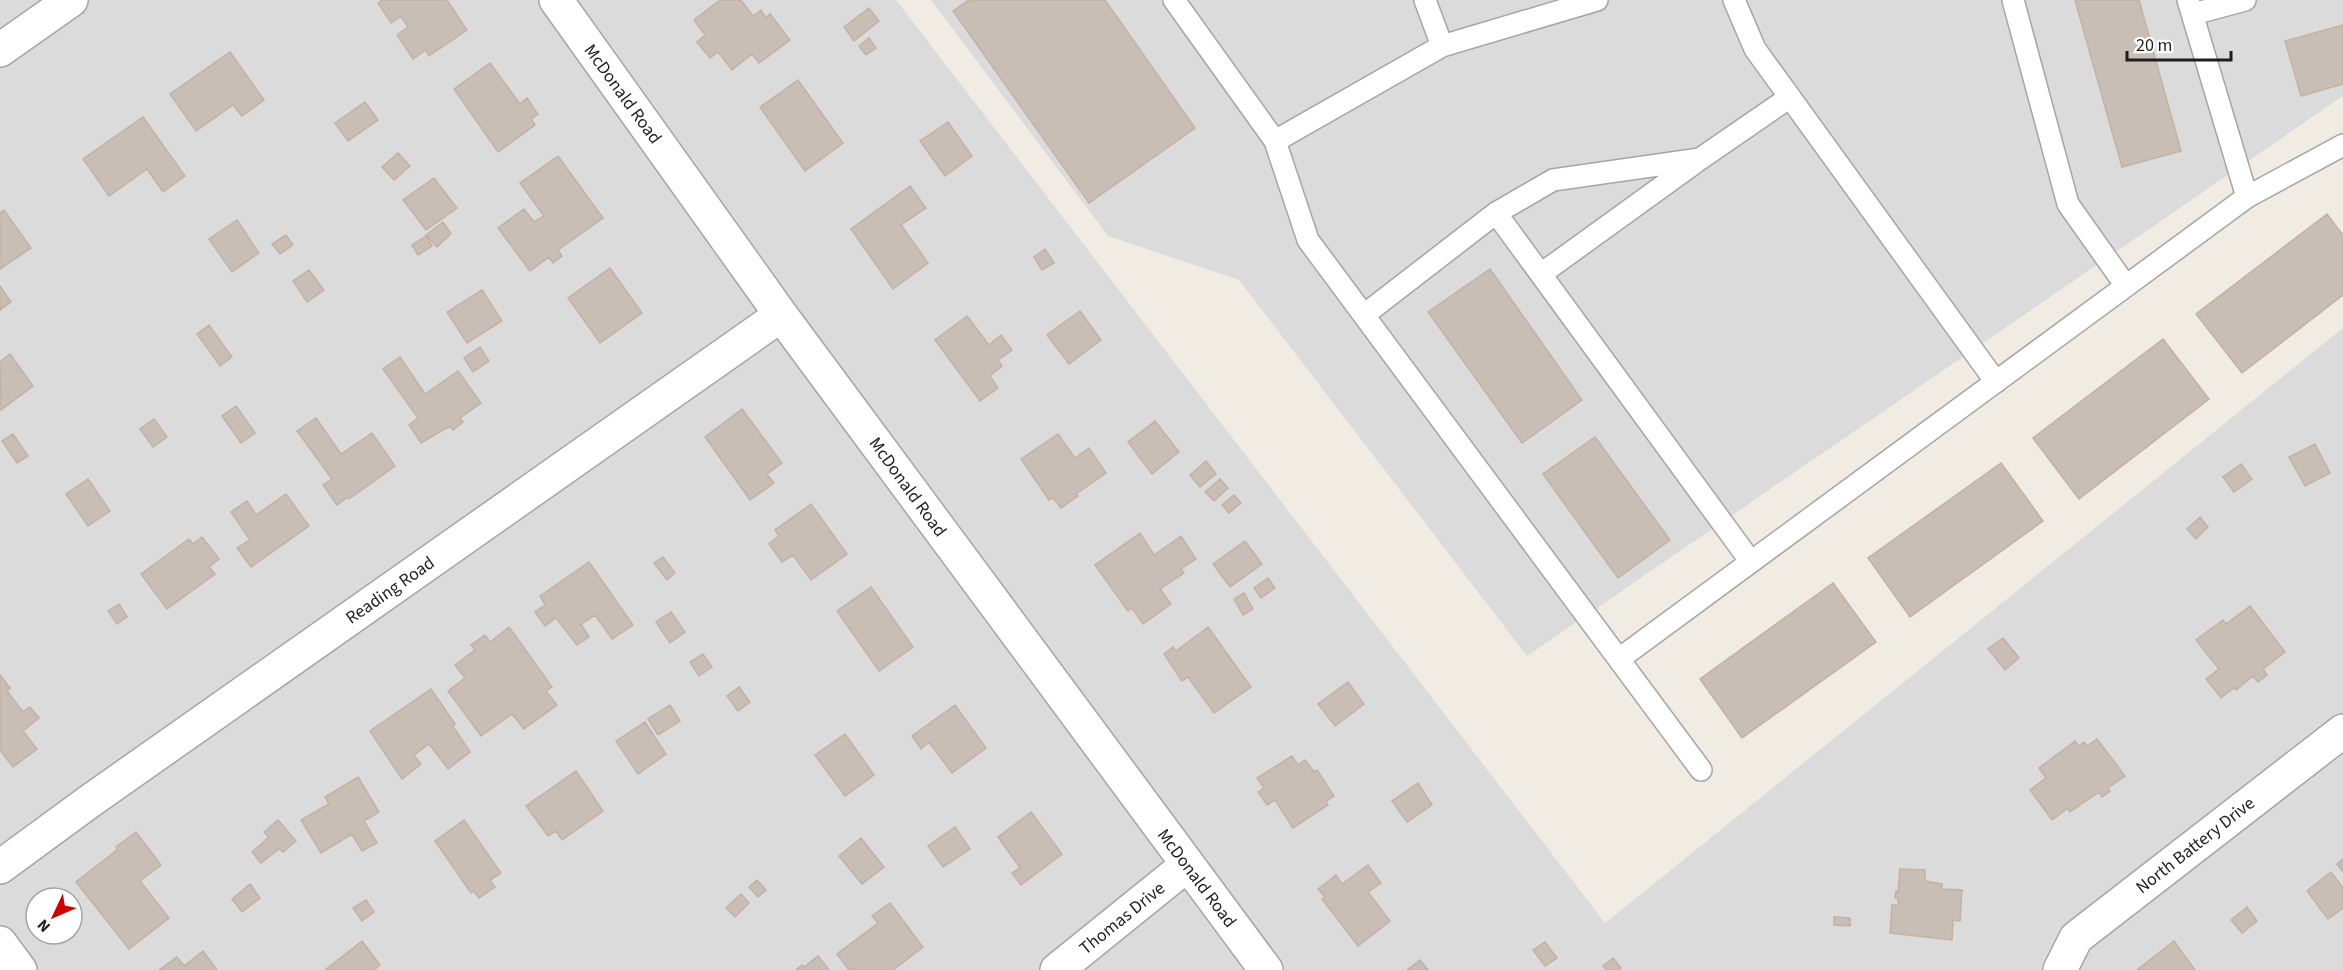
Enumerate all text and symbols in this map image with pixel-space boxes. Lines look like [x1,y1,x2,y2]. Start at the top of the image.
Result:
scale bar [2127,24,2230,62]
text: 20 m [2136,33,2172,58]
street label: McDonald Road [578,39,667,149]
street label: McDonald Road [863,432,952,542]
street label: Reading Road [341,551,440,630]
street label: North Battery Drive [2131,791,2260,900]
street label: McDonald Road [1151,824,1242,933]
street label: Thomas Drive [1074,876,1170,961]
north arrow [24,886,84,946]
text: N [32,914,56,937]

